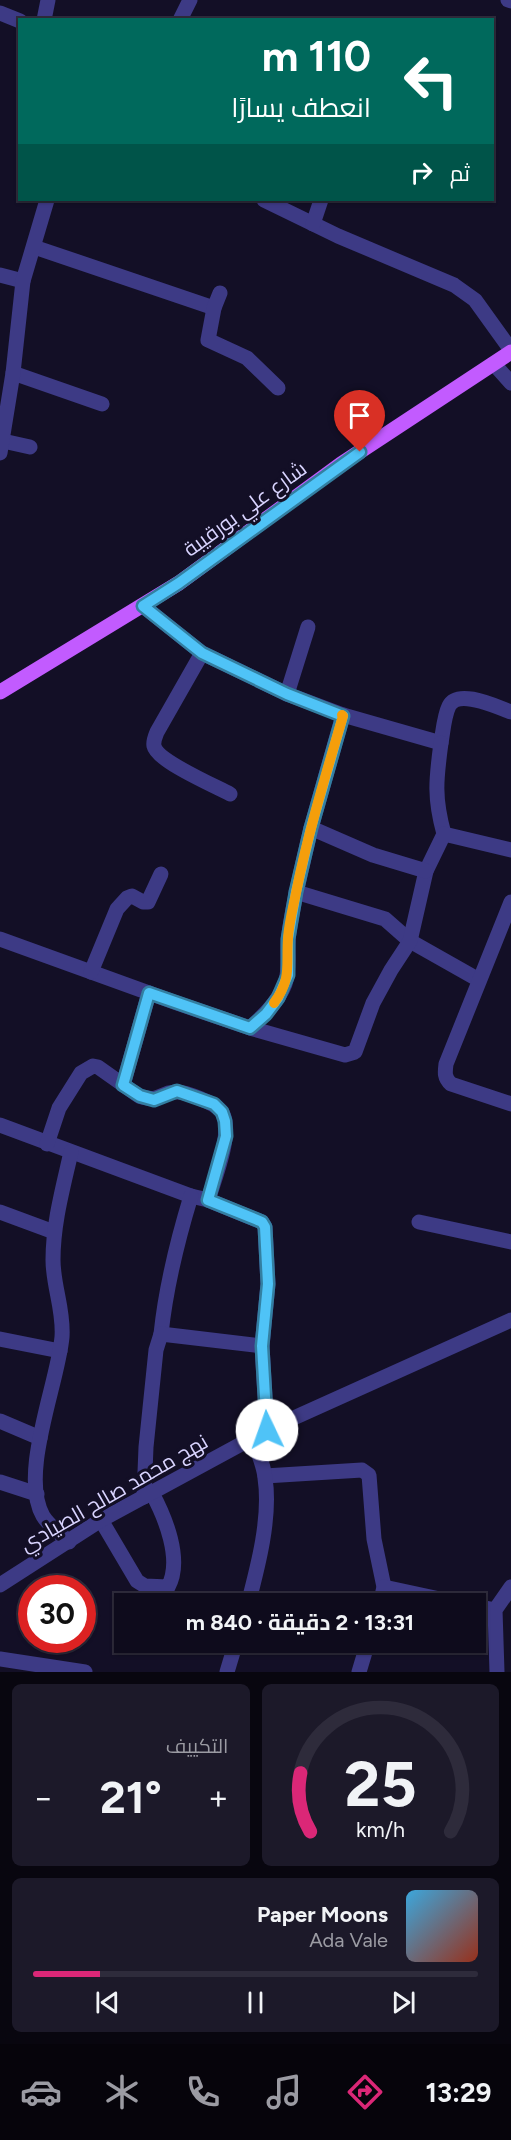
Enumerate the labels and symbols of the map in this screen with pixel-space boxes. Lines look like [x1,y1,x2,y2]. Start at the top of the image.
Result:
pin [334,390,385,452]
street label: شارع علي بورقيبة [178,456,313,565]
position arrow [235,1398,299,1462]
street label: نهج محمد صالح الصيادي [15,1429,214,1560]
speed limit sign: 30 [18,1575,96,1653]

